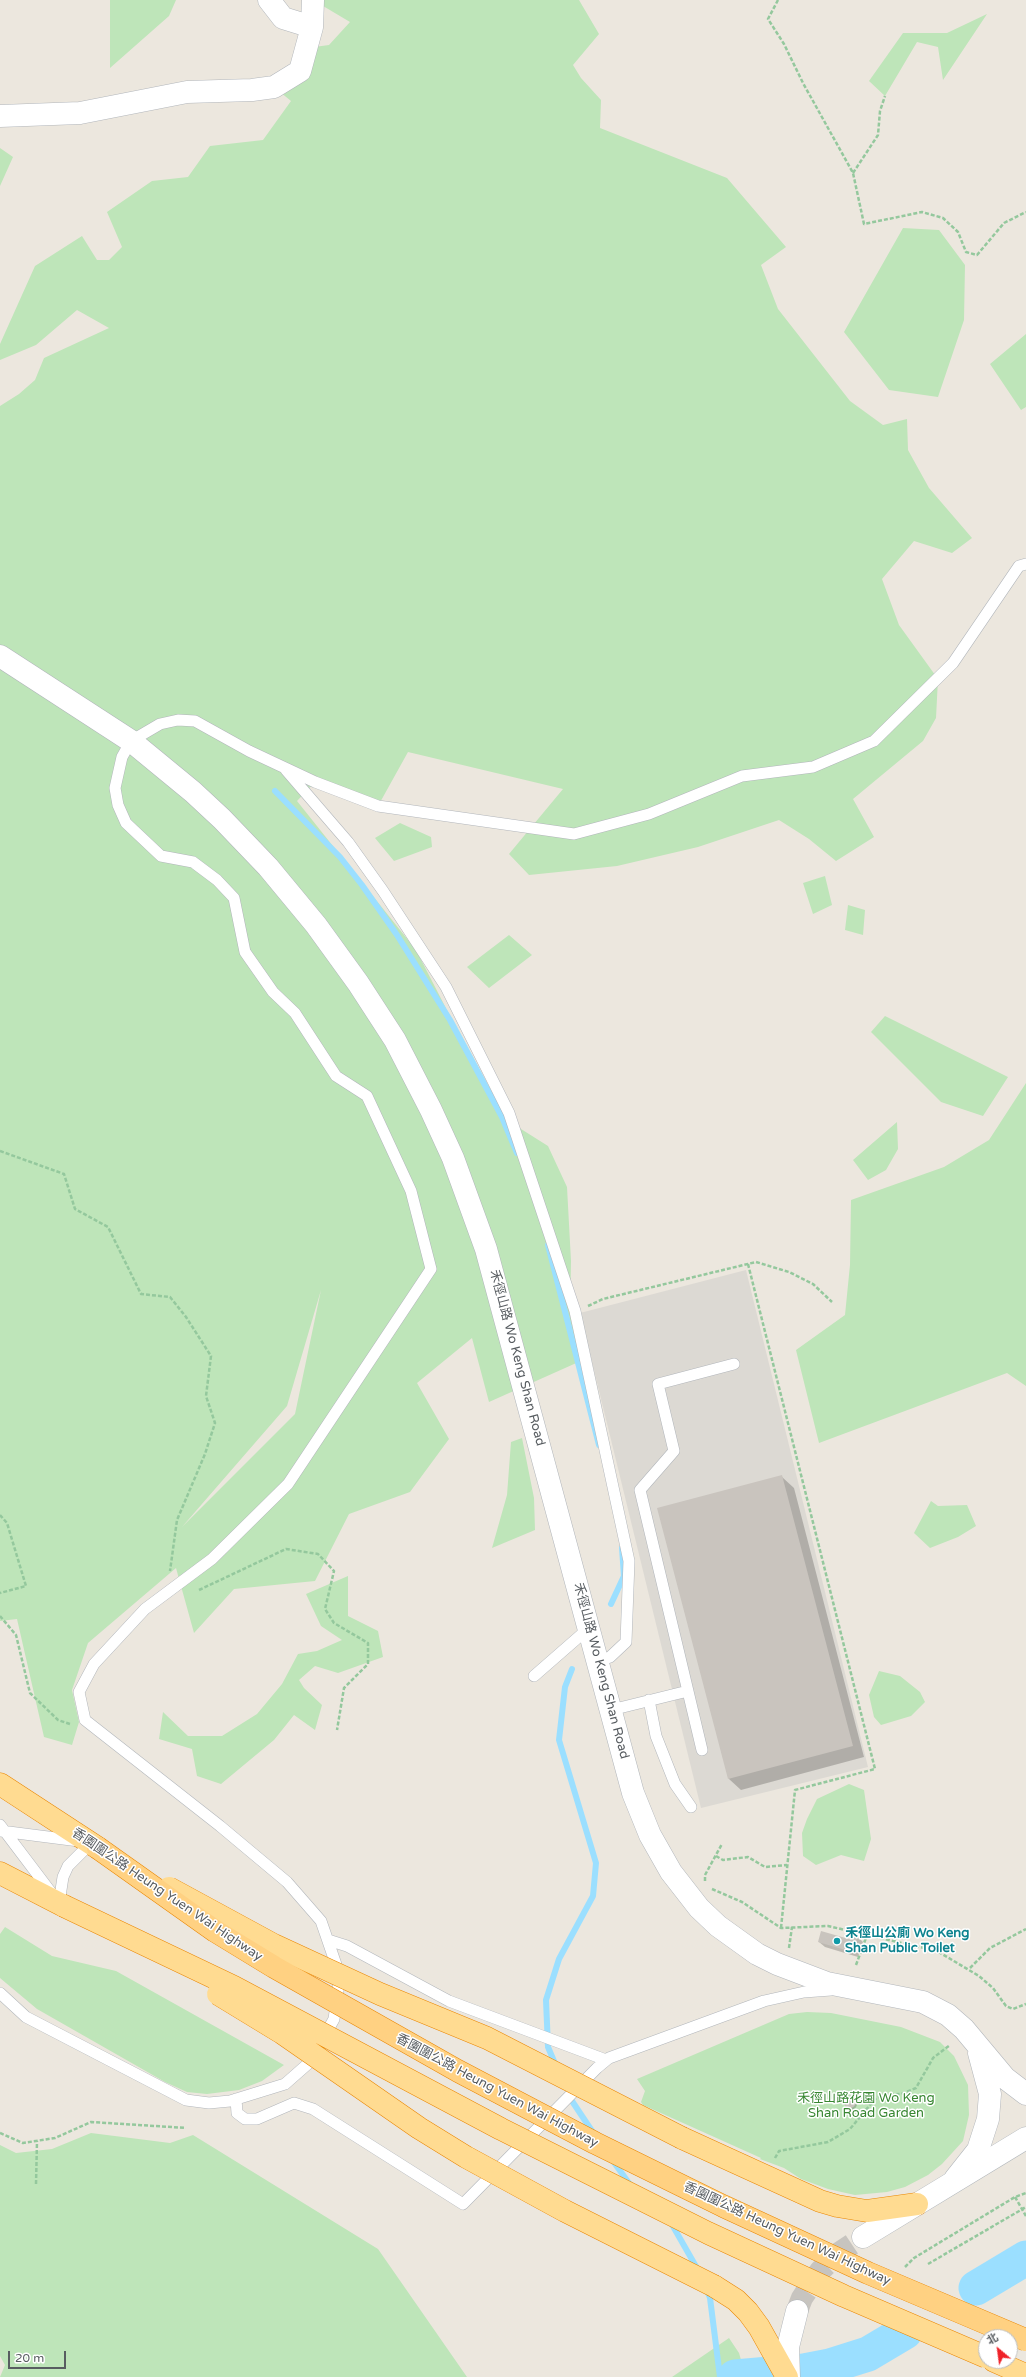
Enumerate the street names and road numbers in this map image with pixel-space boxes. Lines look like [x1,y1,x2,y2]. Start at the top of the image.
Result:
street label: 禾徑山路 Wo Keng Shan Road [486,1268,548,1448]
street label: 禾徑山路 Wo Keng Shan Road [570,1581,632,1761]
street label: 香園圍公路 Heung Yuen Wai Highway [69,1825,265,1965]
street label: 香園圍公路 Heung Yuen Wai Highway [393,2031,601,2151]
street label: 香園圍公路 Heung Yuen Wai Highway [681,2179,893,2289]

